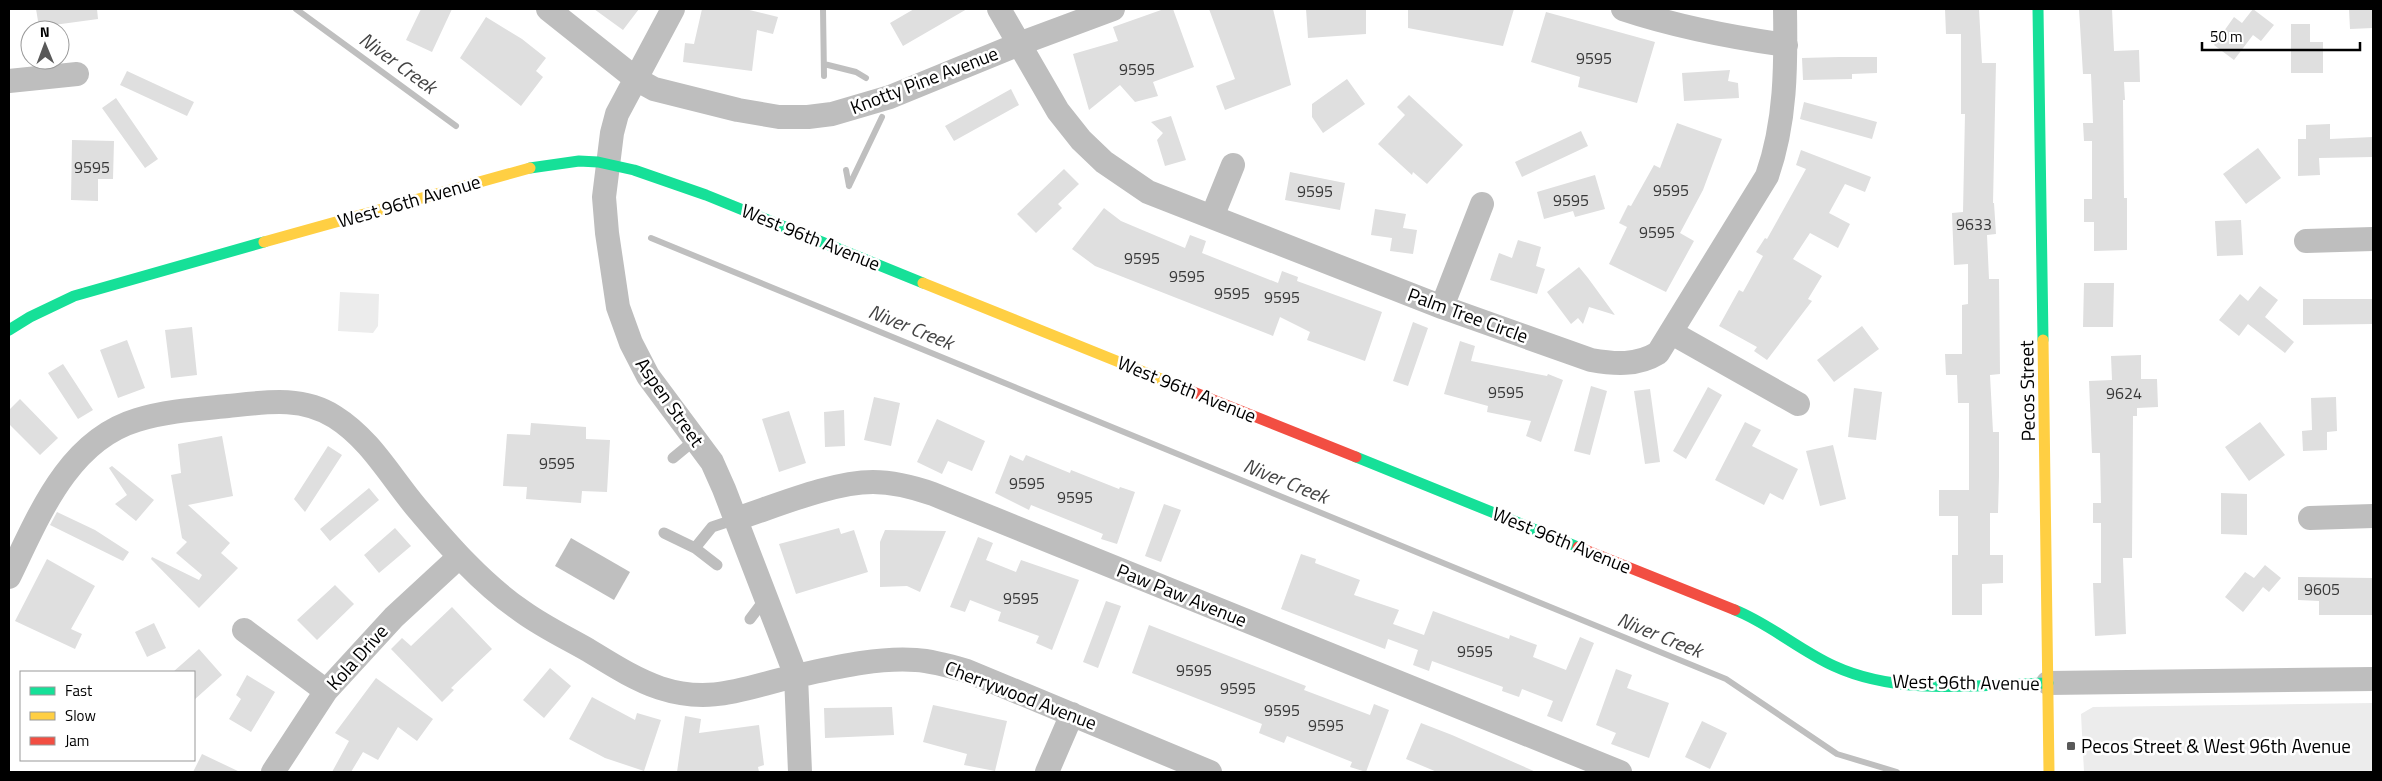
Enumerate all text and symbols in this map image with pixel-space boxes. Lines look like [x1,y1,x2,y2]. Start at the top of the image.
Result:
north arrow [20,20,70,70]
scale bar [2202,20,2360,52]
text: N [40,21,50,42]
water label: Niver Creek [353,24,445,103]
text: 50 m [2210,25,2243,48]
street label: Knotty Pine Avenue [846,38,1002,121]
house number: 9595 [1576,46,1612,70]
house number: 9595 [1119,57,1155,81]
house number: 9595 [74,155,110,179]
street label: West 96th Avenue [334,166,484,235]
house number: 9595 [1653,178,1689,202]
house number: 9595 [1297,179,1333,203]
house number: 9595 [1553,188,1589,212]
street label: West 96th Avenue [737,195,885,278]
house number: 9633 [1956,212,1992,236]
house number: 9595 [1639,220,1675,244]
house number: 9595 [1124,246,1160,270]
house number: 9595 [1169,264,1205,288]
street label: Palm Tree Circle [1404,279,1533,350]
house number: 9595 [1214,281,1250,305]
house number: 9595 [1264,285,1300,309]
water label: Niver Creek [864,295,960,358]
street label: Pecos Street [2011,340,2042,442]
street label: West 96th Avenue [1113,347,1261,430]
street label: Aspen Street [629,351,712,453]
house number: 9595 [1488,380,1524,404]
house number: 9624 [2106,381,2142,405]
water label: Niver Creek [1239,449,1335,512]
house number: 9595 [539,451,575,475]
house number: 9595 [1009,471,1045,495]
house number: 9595 [1057,485,1093,509]
street label: West 96th Avenue [1488,498,1636,581]
street label: Paw Paw Avenue [1113,555,1252,634]
house number: 9605 [2304,577,2340,601]
house number: 9595 [1003,586,1039,610]
water label: Niver Creek [1613,603,1709,666]
street label: Kola Drive [319,617,394,696]
house number: 9595 [1457,639,1493,663]
street label: Cherrywood Avenue [941,652,1101,737]
house number: 9595 [1176,658,1212,682]
street label: West 96th Avenue [1892,666,2040,697]
legend [20,671,195,761]
house number: 9595 [1220,676,1256,700]
text: Fast [65,679,93,702]
house number: 9595 [1264,698,1300,722]
text: Slow [65,704,96,727]
house number: 9595 [1308,713,1344,737]
text: Jam [65,729,89,752]
place label: Pecos Street & West 96th Avenue [2081,731,2351,760]
marker: Pecos Street & West 96th Avenue [2065,740,2077,752]

